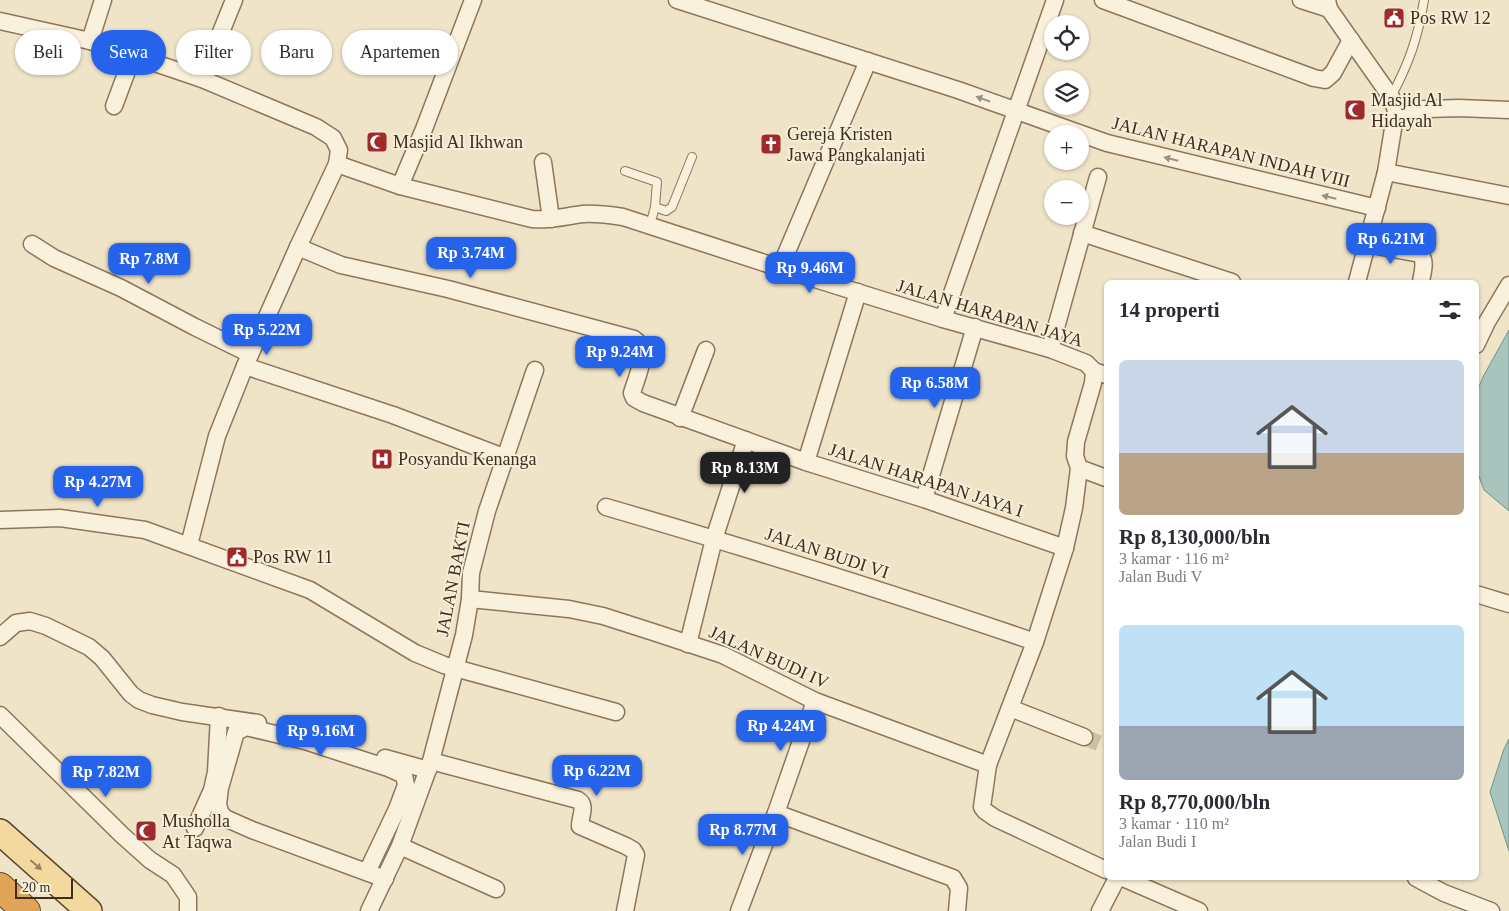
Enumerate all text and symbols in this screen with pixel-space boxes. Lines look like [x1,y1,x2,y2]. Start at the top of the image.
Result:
public building icon: Pos RW 12 [1382,6,1406,30]
place label: Pos RW 12 [1410,8,1491,28]
map controls [1044,15,1089,225]
button: locate [1044,15,1089,60]
chip: Beli [15,30,81,75]
chip: Sewa [91,30,166,75]
chip: Filter [176,30,251,75]
chip: Baru [261,30,332,75]
chip: Apartemen [342,30,458,75]
button: layers [1044,70,1089,115]
place label: Masjid Al Hidayah [1371,90,1443,131]
one-way arrow [976,95,991,102]
mosque icon: Masjid Al Hidayah [1343,98,1367,122]
street label: JALAN HARAPAN INDAH VIII [1110,113,1352,191]
place label: Gereja Kristen Jawa Pangkalanjati [787,124,925,165]
button: + [1044,125,1089,170]
mosque icon: Masjid Al Ikhwan [365,130,389,154]
place label: Masjid Al Ikhwan [393,132,523,152]
church icon: Gereja Kristen Jawa Pangkalanjati [759,132,783,156]
one-way arrow [1164,155,1179,163]
button: − [1044,180,1089,225]
one-way arrow [1322,193,1337,201]
pin: Rp 6.21M [1339,222,1443,265]
text: Rp 6.21M [1357,230,1425,247]
pin: Rp 3.74M [419,236,523,279]
pin: Rp 7.8M [103,242,195,285]
text: Rp 3.74M [437,244,505,261]
text: Rp 7.8M [119,250,179,267]
pin: Rp 9.46M [758,252,862,294]
text: Rp 9.46M [776,259,844,276]
street label: JALAN HARAPAN JAYA [894,275,1086,351]
icon: filters [1436,296,1464,324]
text: 14 properti [1119,298,1220,322]
pin: Rp 5.22M [215,314,319,356]
text: Rp 5.22M [233,321,301,338]
pin: Rp 9.24M [568,336,672,378]
text: Rp 9.24M [586,343,654,360]
pin: Rp 6.58M [883,366,987,409]
text: Rp 6.58M [901,374,969,391]
icon: home [1247,392,1337,482]
street label: JALAN HARAPAN JAYA I [826,439,1026,521]
hospital icon: Posyandu Kenanga [370,447,394,471]
place label: Posyandu Kenanga [398,449,536,469]
pin: Rp 8.13M [693,452,797,494]
text: Rp 8.13M [711,459,779,476]
pin: Rp 4.27M [46,466,150,508]
text: Rp 4.27M [64,473,132,490]
street label: JALAN BAKTI [432,520,474,638]
street label: JALAN BUDI VI [763,524,891,582]
text: Rp 8,130,000/bln [1119,525,1270,549]
public building icon: Pos RW 11 [225,545,249,569]
place label: Pos RW 11 [253,547,333,567]
text: 3 kamar · 116 m² [1119,550,1229,567]
text: Jalan Budi V [1119,568,1202,585]
street label: JALAN BUDI IV [706,622,832,692]
icon: home [1247,657,1337,747]
pin: Rp 4.24M [729,710,833,752]
pin: Rp 9.16M [269,714,373,757]
text: Rp 4.24M [747,717,815,734]
text: Rp 9.16M [287,722,355,739]
pin: Rp 6.22M [545,754,649,797]
pin: Rp 7.82M [54,756,158,798]
text: Rp 6.22M [563,762,631,779]
text: Rp 7.82M [72,763,140,780]
text: Rp 8,770,000/bln [1119,790,1270,814]
place label: Musholla At Taqwa [162,811,232,852]
pin: Rp 8.77M [691,814,795,856]
text: 3 kamar · 110 m² [1119,815,1229,832]
mosque icon: Musholla At Taqwa [134,819,158,843]
text: Rp 8.77M [709,821,777,838]
text: Jalan Budi I [1119,833,1196,850]
one-way arrow [30,859,43,870]
scale bar [15,876,72,899]
text: 20 m [22,880,50,895]

